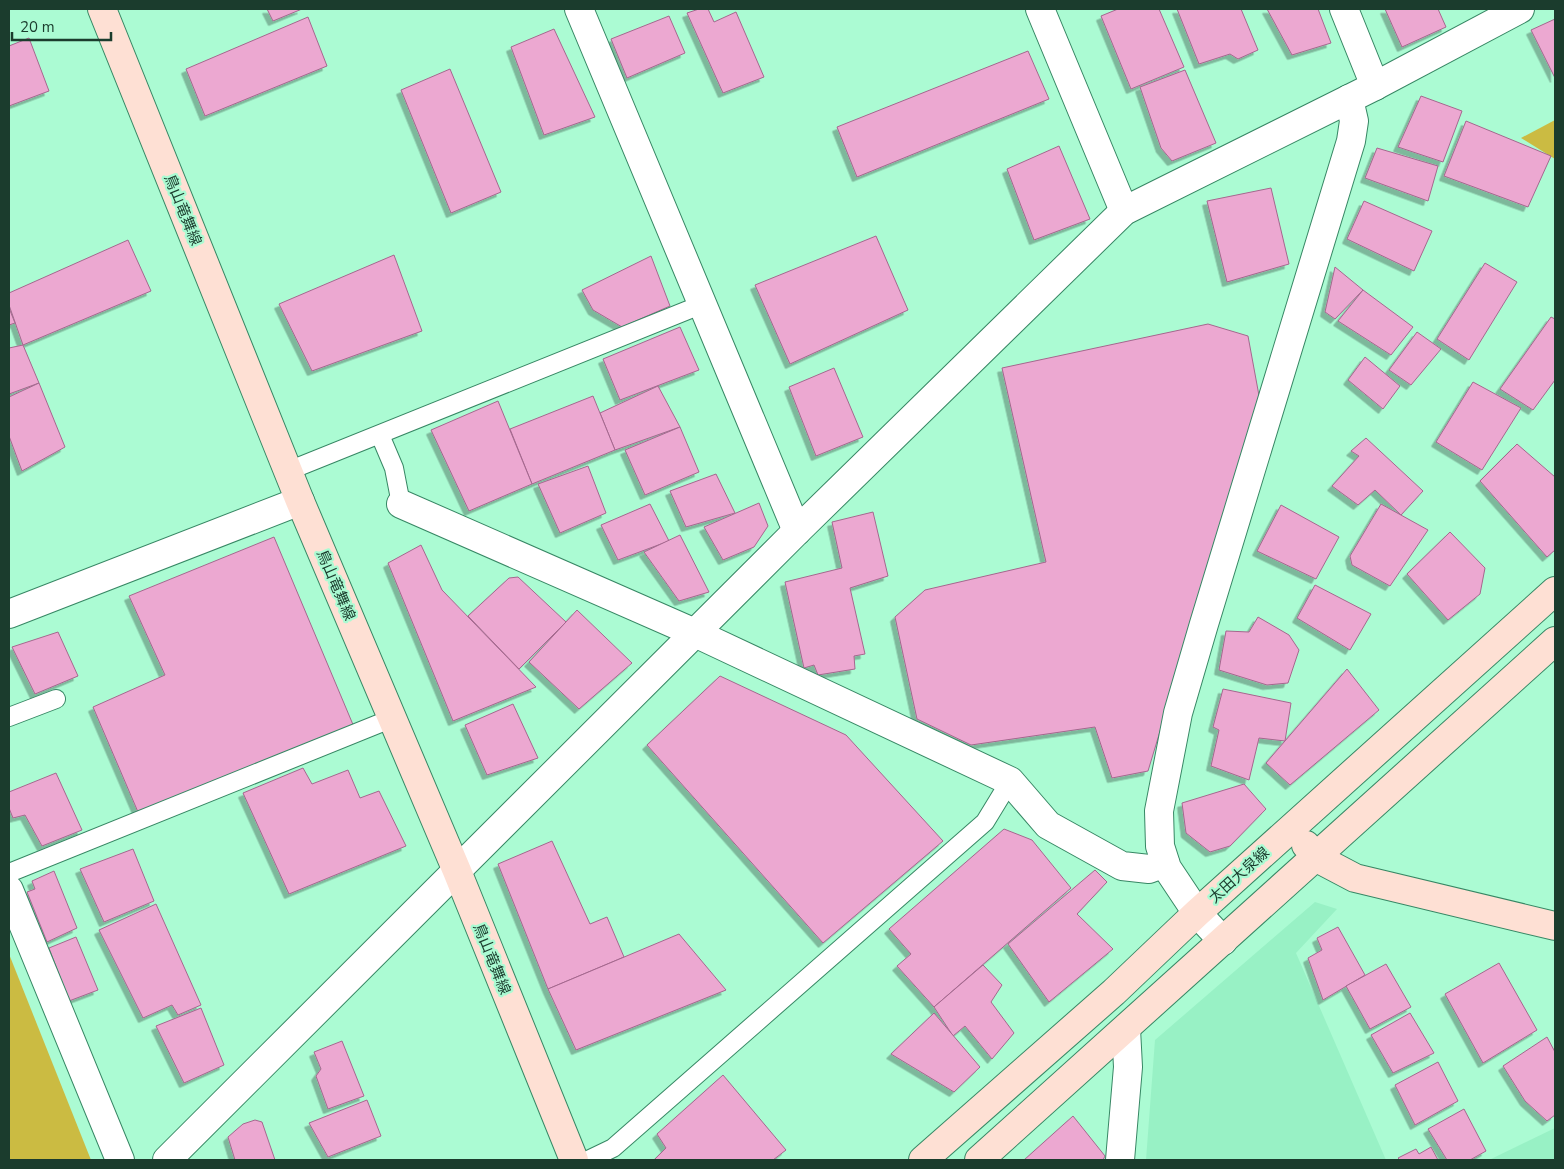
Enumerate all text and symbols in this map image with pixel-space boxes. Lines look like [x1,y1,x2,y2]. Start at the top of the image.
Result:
scale bar [12,10,111,42]
text: 20 m [20,17,55,37]
street label: 鳥山竜舞線 [160,171,206,249]
street label: 鳥山竜舞線 [312,547,360,623]
street label: 太田大泉線 [1204,842,1274,908]
street label: 鳥山竜舞線 [469,920,515,998]

